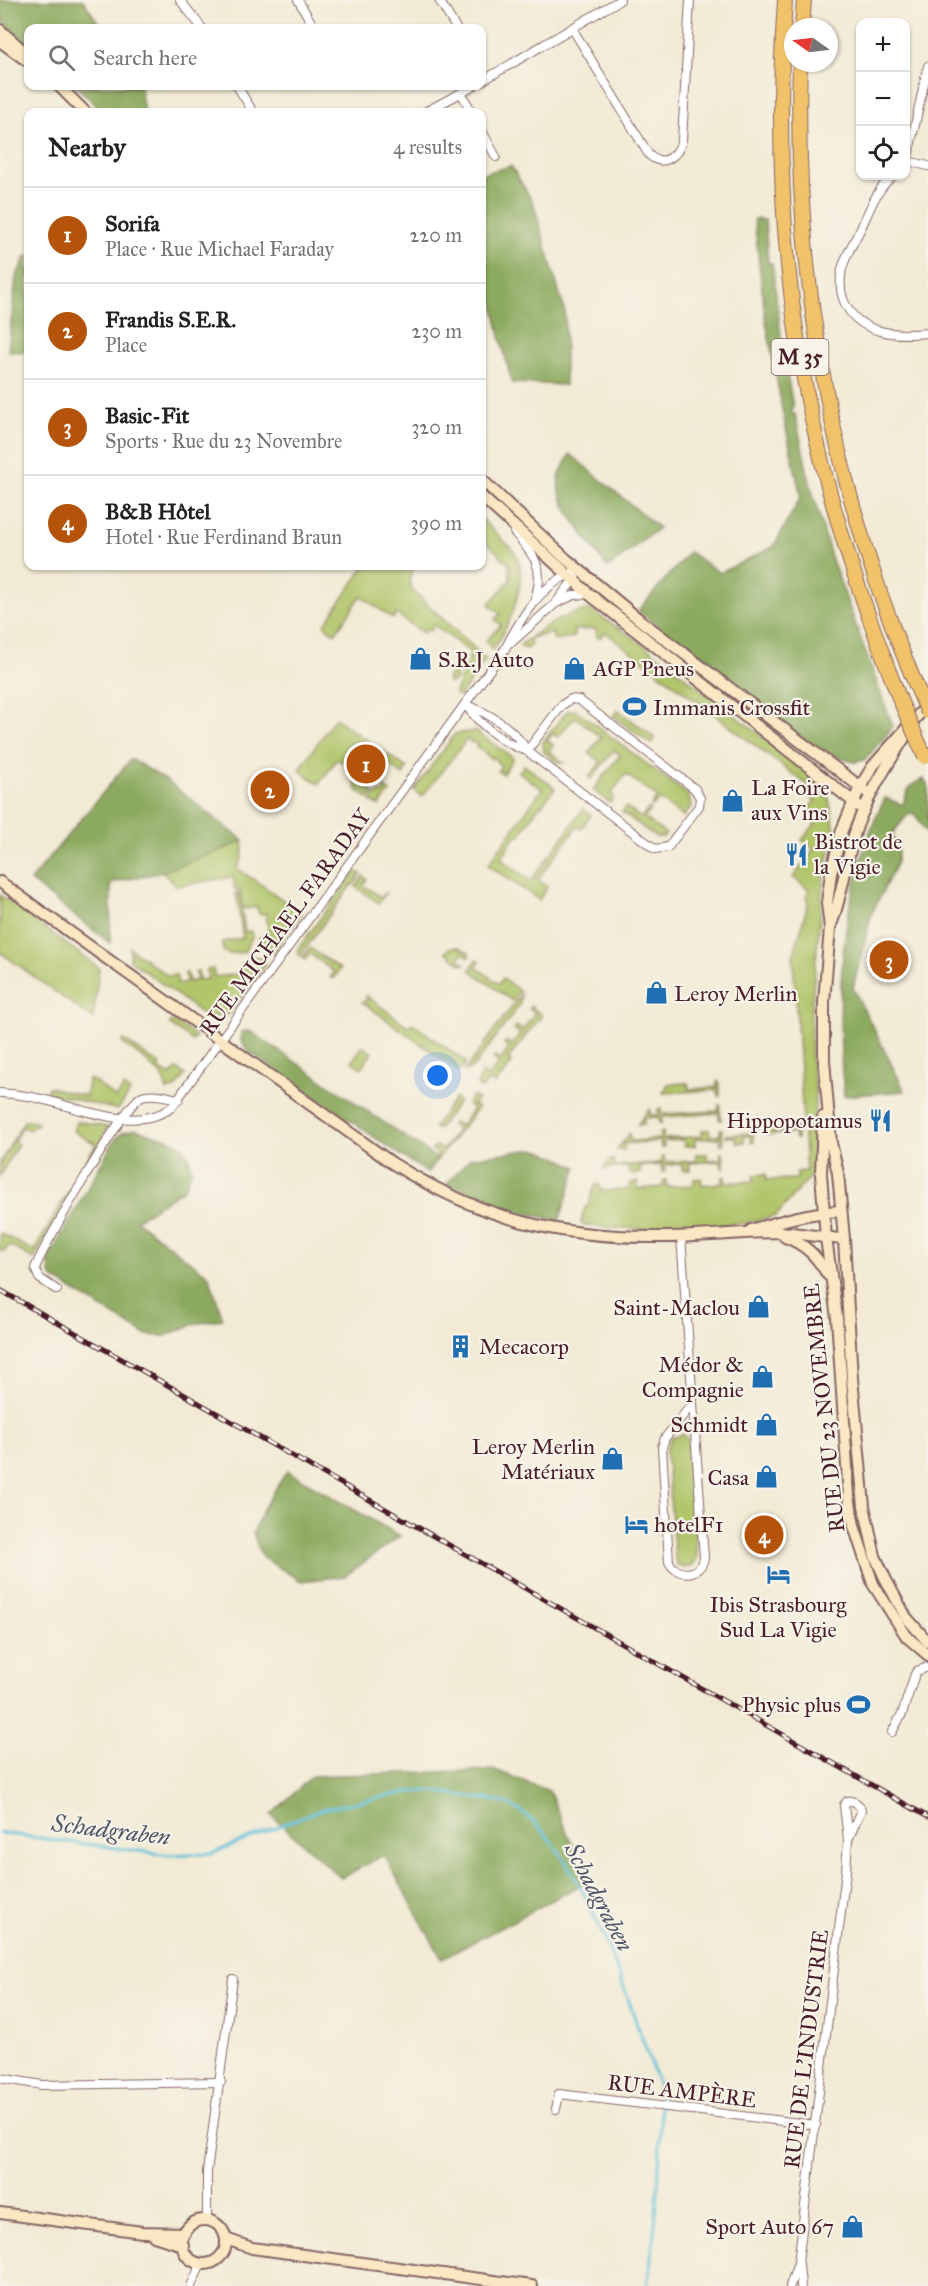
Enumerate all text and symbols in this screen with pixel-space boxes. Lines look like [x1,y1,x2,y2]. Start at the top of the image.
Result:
north arrow [784,18,838,72]
map controls [856,18,910,180]
button: + [856,18,910,72]
search box [24,24,486,90]
icon: search [45,41,78,74]
text: Search here [93,44,197,71]
button: − [856,72,910,126]
button: locate [856,126,910,180]
text: Nearby [48,131,126,163]
text: 4 results [393,135,462,159]
text: Sorifa [105,210,160,237]
text: 1 [64,223,71,247]
text: 220 m [410,223,462,247]
text: Place · Rue Michael Faraday [105,237,334,261]
text: Frandis S.E.R. [105,306,236,333]
text: 2 [63,319,72,343]
text: 230 m [411,319,462,343]
text: Place [105,333,147,357]
road number: M 35 [772,339,828,375]
text: Basic-Fit [105,402,189,429]
text: 3 [64,415,72,439]
text: 320 m [411,415,462,439]
text: Sports · Rue du 23 Novembre [105,429,342,453]
text: B&B Hôtel [105,498,210,525]
text: 4 [62,511,73,535]
text: 390 m [411,511,462,535]
text: Hotel · Rue Ferdinand Braun [105,525,342,549]
shop icon: S.R.J Auto [407,646,433,672]
place label: S.R.J Auto [438,646,534,673]
shop icon: AGP Pneus [562,655,588,681]
place label: AGP Pneus [592,655,694,682]
sports icon: Immanis Crossfit [622,694,648,720]
place label: Immanis Crossfit [653,694,811,721]
pin: 1 [346,742,386,786]
pin: 2 [250,768,290,812]
place label: La Foire aux Vins [751,774,830,826]
shop icon: La Foire aux Vins [720,787,746,813]
street label: RUE MICHAEL FARADAY [194,803,377,1041]
place label: Bistrot de la Vigie [814,828,902,880]
restaurant icon: Bistrot de la Vigie [783,841,809,867]
pin: 3 [870,938,908,982]
shop icon: Leroy Merlin [643,980,669,1006]
place label: Leroy Merlin [674,980,797,1007]
your location [423,1061,452,1090]
place label: Hippopotamus [726,1107,862,1134]
restaurant icon: Hippopotamus [867,1107,893,1133]
street label: RUE DU 23 NOVEMBRE [797,1282,851,1534]
place label: Saint-Maclou [613,1294,740,1321]
shop icon: Saint-Maclou [745,1294,771,1320]
building icon: Mecacorp [448,1333,474,1359]
place label: Mecacorp [479,1333,569,1360]
place label: Médor & Compagnie [642,1351,744,1403]
shop icon: Médor & Compagnie [749,1364,775,1390]
place label: Schmidt [671,1411,748,1438]
shop icon: Schmidt [753,1411,779,1437]
place label: Leroy Merlin Matériaux [472,1433,595,1485]
shop icon: Leroy Merlin Matériaux [600,1446,626,1472]
place label: Casa [707,1464,750,1491]
shop icon: Casa [754,1464,780,1490]
hotel icon: hotelF1 [623,1511,649,1537]
place label: hotelF1 [654,1511,723,1538]
pin: 4 [744,1512,783,1558]
hotel icon: Ibis Strasbourg Sud La Vigie [765,1562,791,1588]
place label: Ibis Strasbourg Sud La Vigie [709,1591,847,1643]
place label: Physic plus [742,1691,841,1718]
sports icon: Physic plus [846,1691,872,1717]
water label: Schadgraben [49,1808,172,1852]
water label: Schadgraben [557,1836,640,1957]
street label: RUE DE L'INDUSTRIE [778,1928,834,2170]
street label: RUE AMPÈRE [606,2068,758,2114]
place label: Sport Auto 67 [705,2213,834,2240]
shop icon: Sport Auto 67 [839,2213,865,2239]

